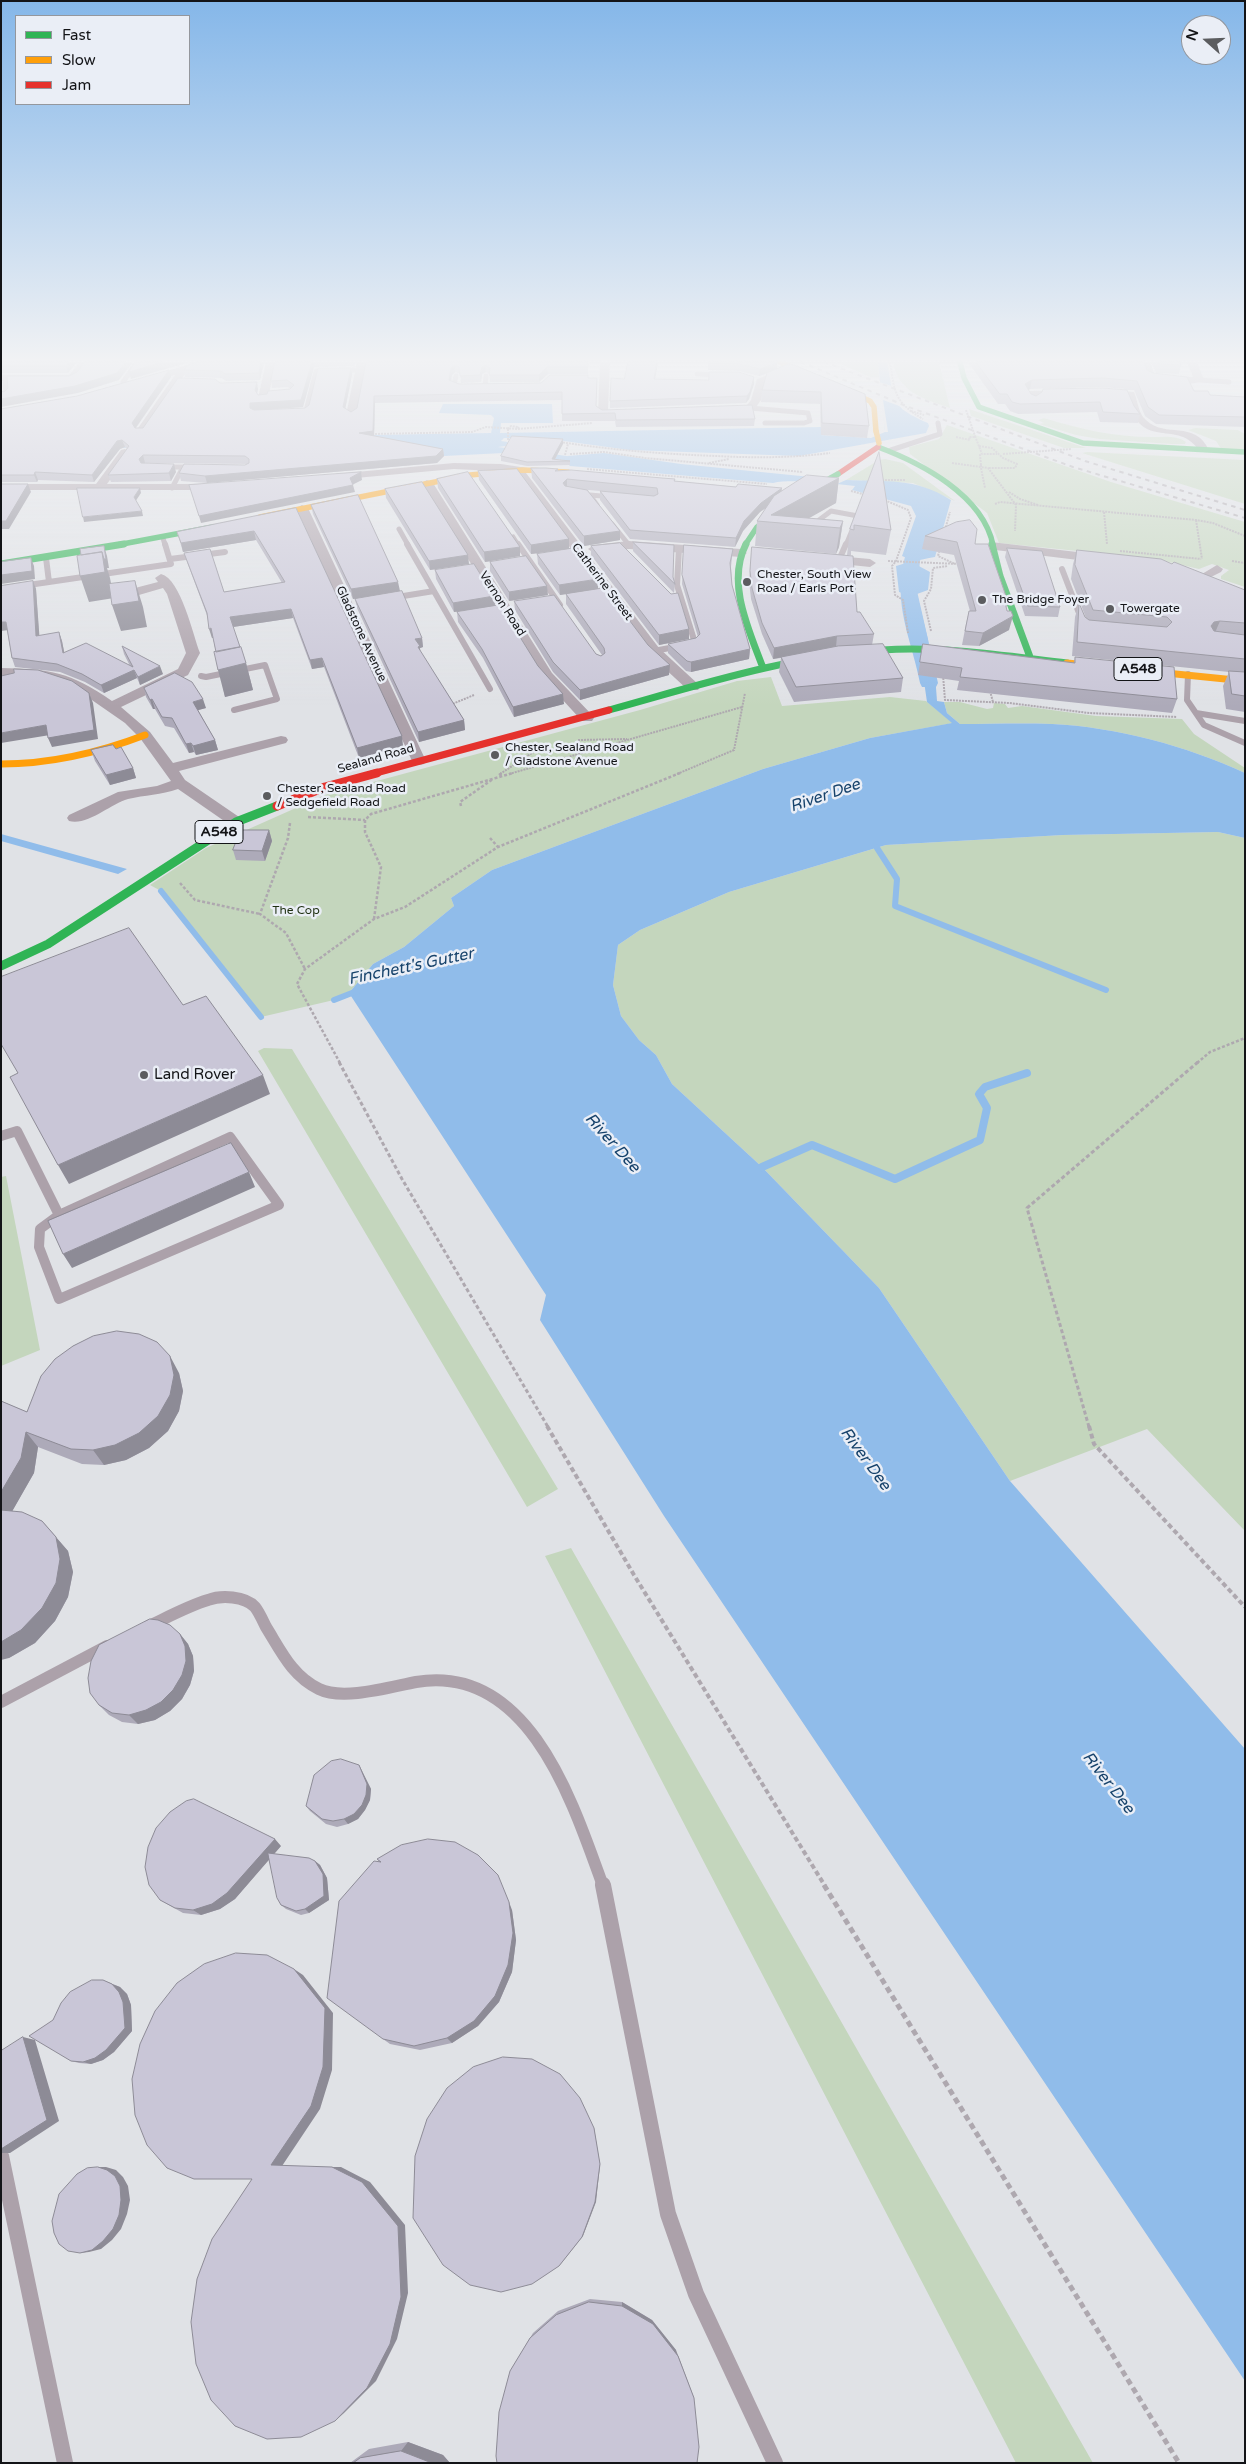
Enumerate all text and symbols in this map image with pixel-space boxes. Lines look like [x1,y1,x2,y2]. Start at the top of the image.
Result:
legend [15,15,190,105]
north arrow [1181,15,1231,65]
text: Fast [62,26,91,44]
text: N [1182,27,1202,43]
text: Slow [62,51,96,69]
text: Jam [62,76,91,94]
street label: Catherine Street [568,541,636,623]
place label: Chester, South View Road / Earls Port [757,568,871,596]
street label: Vernon Road [476,569,528,639]
marker: Chester, South View Road / Earls Port [741,576,753,588]
street label: Gladstone Avenue [332,584,390,684]
place label: The Bridge Foyer [992,593,1089,607]
marker: The Bridge Foyer [976,594,988,606]
place label: Towergate [1120,602,1180,616]
marker: Towergate [1104,603,1116,615]
road number: A548 [1114,658,1162,681]
street label: Sealand Road [336,741,416,777]
place label: Chester, Sealand Road / Gladstone Avenue [505,741,634,769]
marker: Chester, Sealand Road / Gladstone Avenue [489,749,501,761]
water label: River Dee [787,775,863,817]
place label: Chester, Sealand Road / Sedgefield Road [277,782,406,810]
marker: Chester, Sealand Road / Sedgefield Road [261,790,273,802]
road number: A548 [195,820,243,844]
park label: The Cop [272,904,320,918]
water label: Finchett's Gutter [347,944,475,990]
place label: Land Rover [154,1066,235,1084]
marker: Land Rover [138,1069,150,1081]
water label: River Dee [580,1109,644,1177]
water label: River Dee [836,1424,894,1494]
water label: River Dee [1078,1748,1138,1818]

